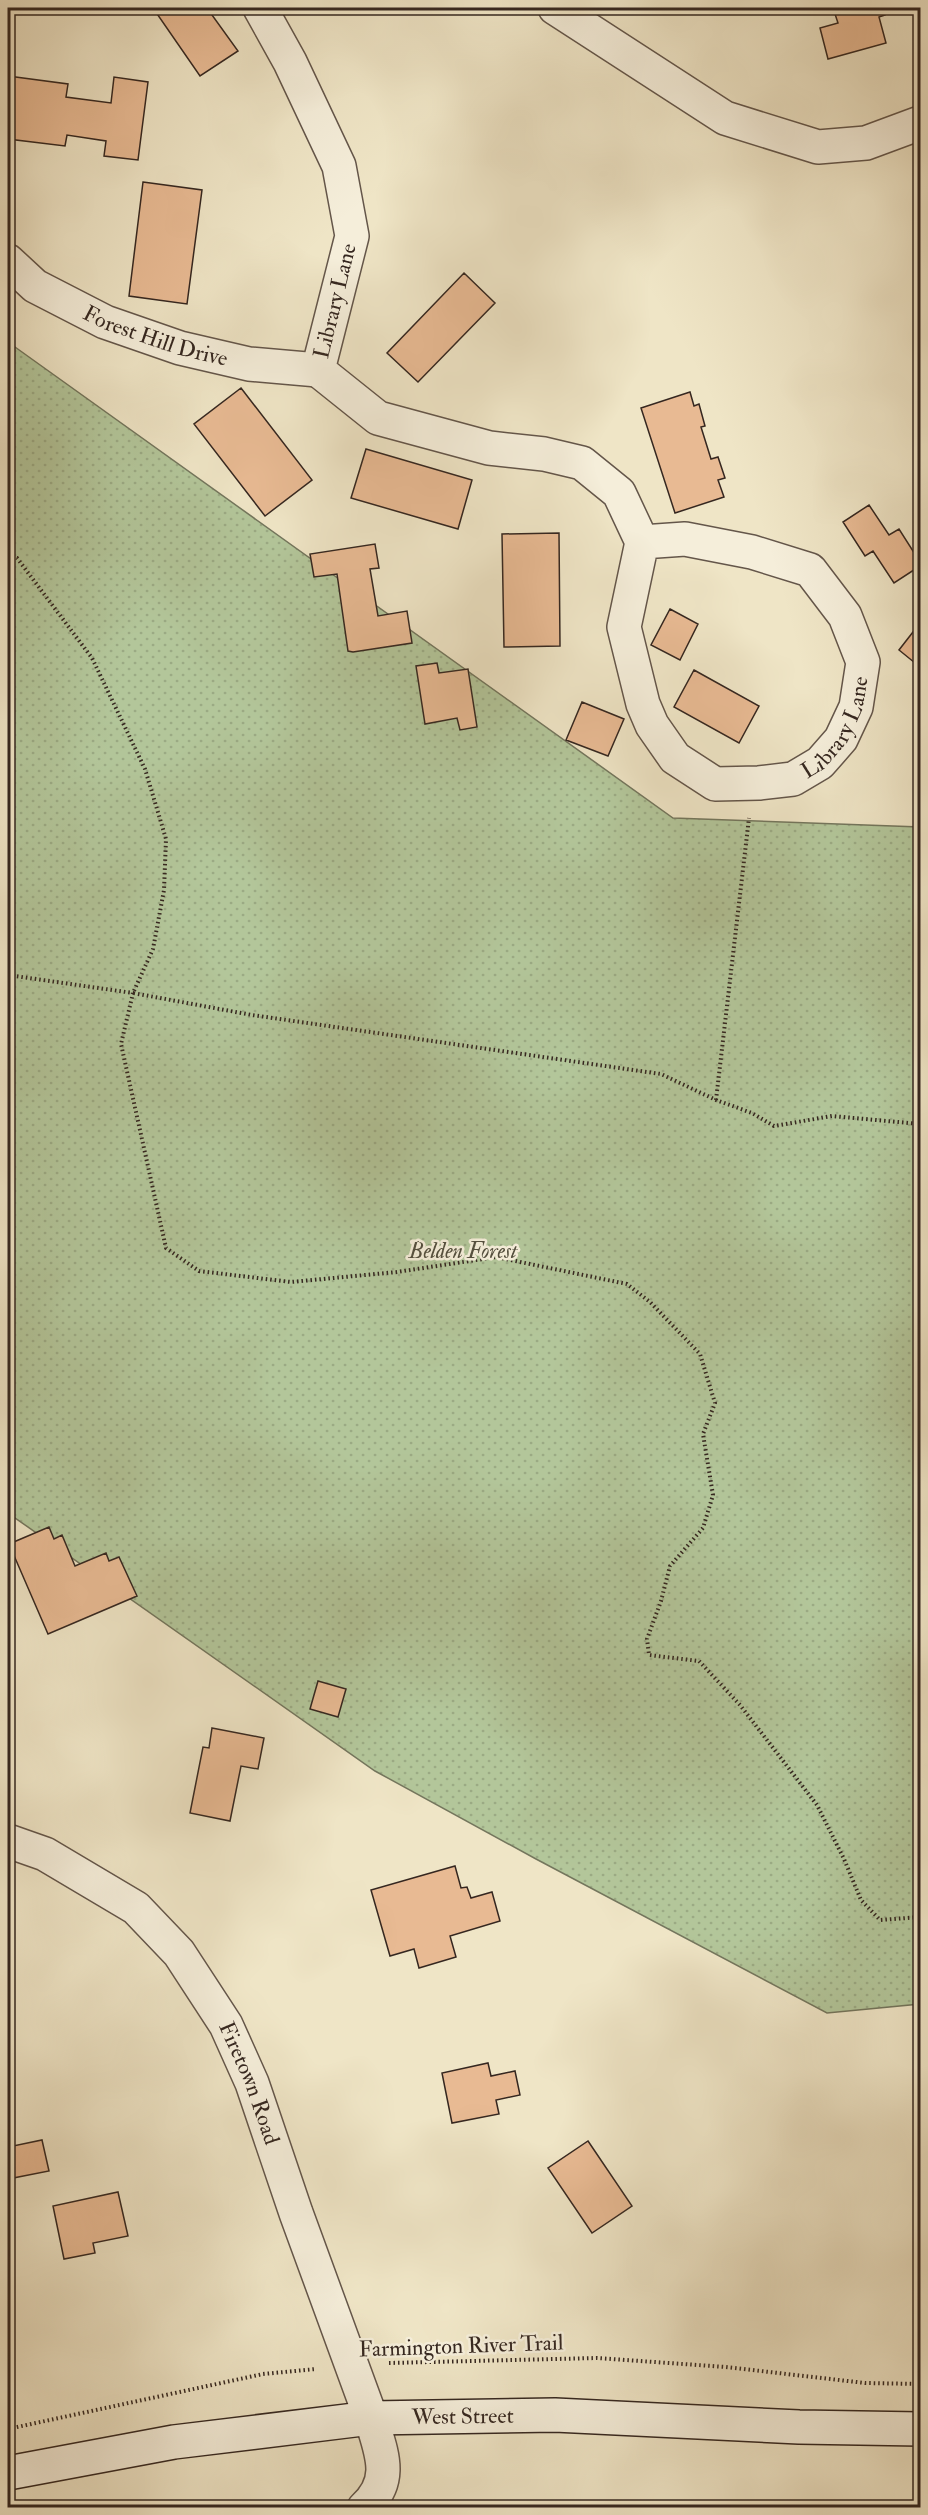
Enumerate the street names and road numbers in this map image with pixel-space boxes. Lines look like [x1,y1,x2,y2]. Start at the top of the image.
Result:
street label: Library Lane [307,241,363,361]
street label: Forest Hill Drive [78,299,230,373]
street label: Library Lane [796,674,875,785]
street label: Firetown Road [212,2017,286,2148]
street label: Farmington River Trail [358,2328,564,2364]
street label: West Street [410,2402,514,2431]

